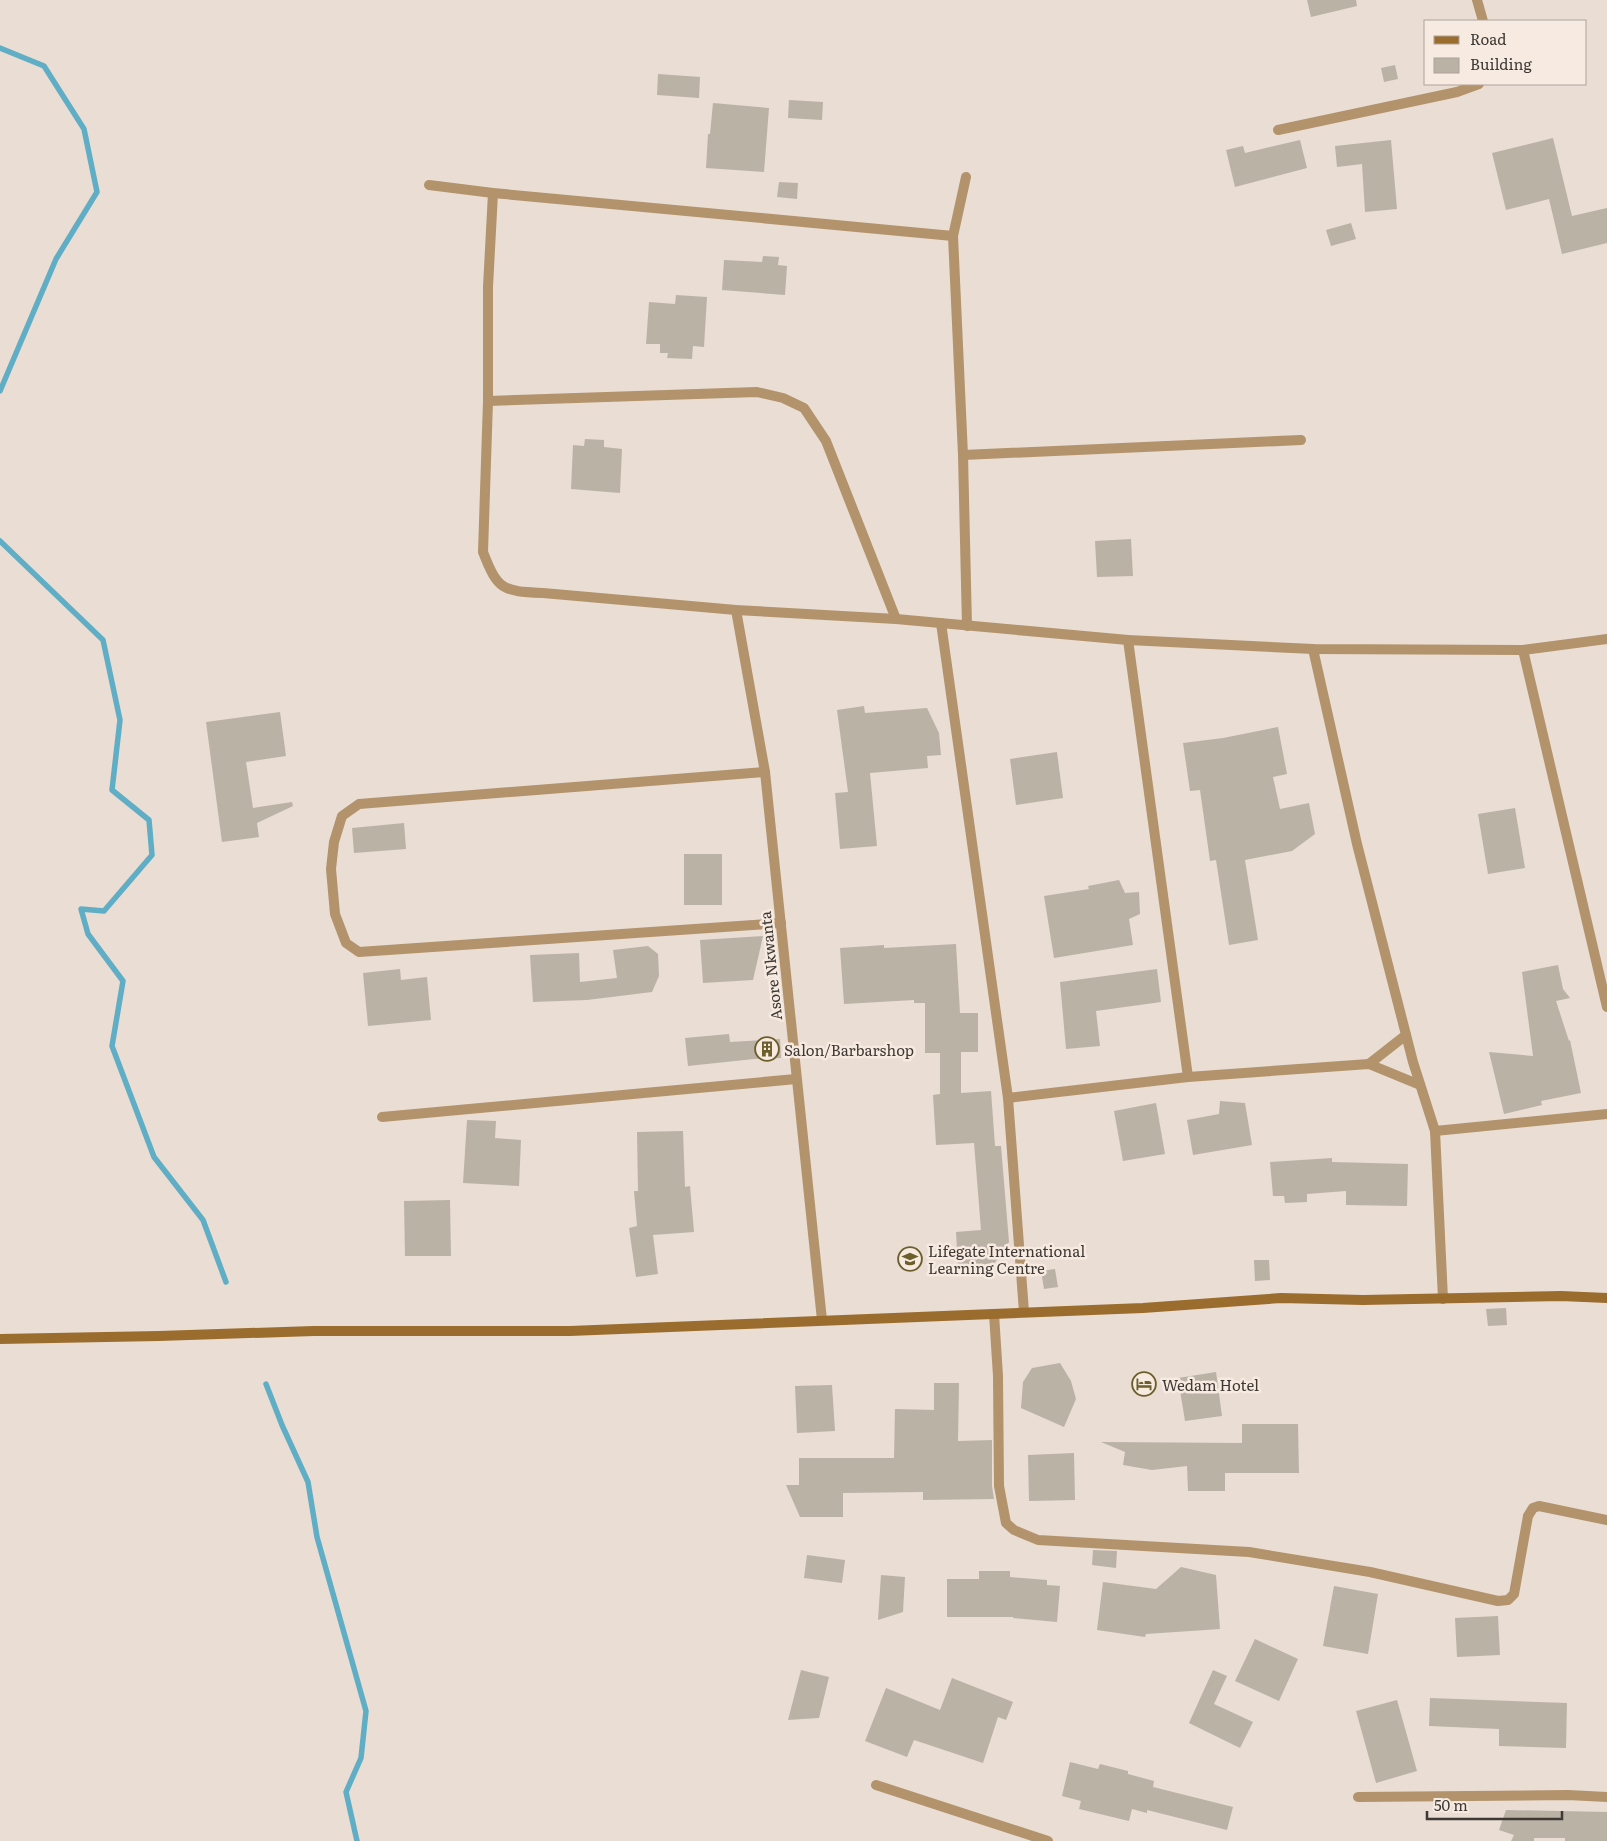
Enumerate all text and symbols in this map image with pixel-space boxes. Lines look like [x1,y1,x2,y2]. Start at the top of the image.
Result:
legend [1424,20,1587,85]
text: Road [1470,27,1506,50]
text: Building [1470,52,1532,75]
street label: Asore Nkwanta [753,909,787,1022]
building icon: Salon/Barbarshop [754,1036,780,1062]
place label: Salon/Barbarshop [784,1038,914,1061]
place label: Lifegate International Learning Centre [928,1239,1085,1279]
school or university icon: Lifegate International Learning Centre [897,1246,923,1272]
hotel icon: Wedam Hotel [1131,1371,1157,1397]
place label: Wedam Hotel [1162,1373,1259,1396]
scale bar [1427,1788,1562,1820]
text: 50 m [1434,1793,1468,1816]

